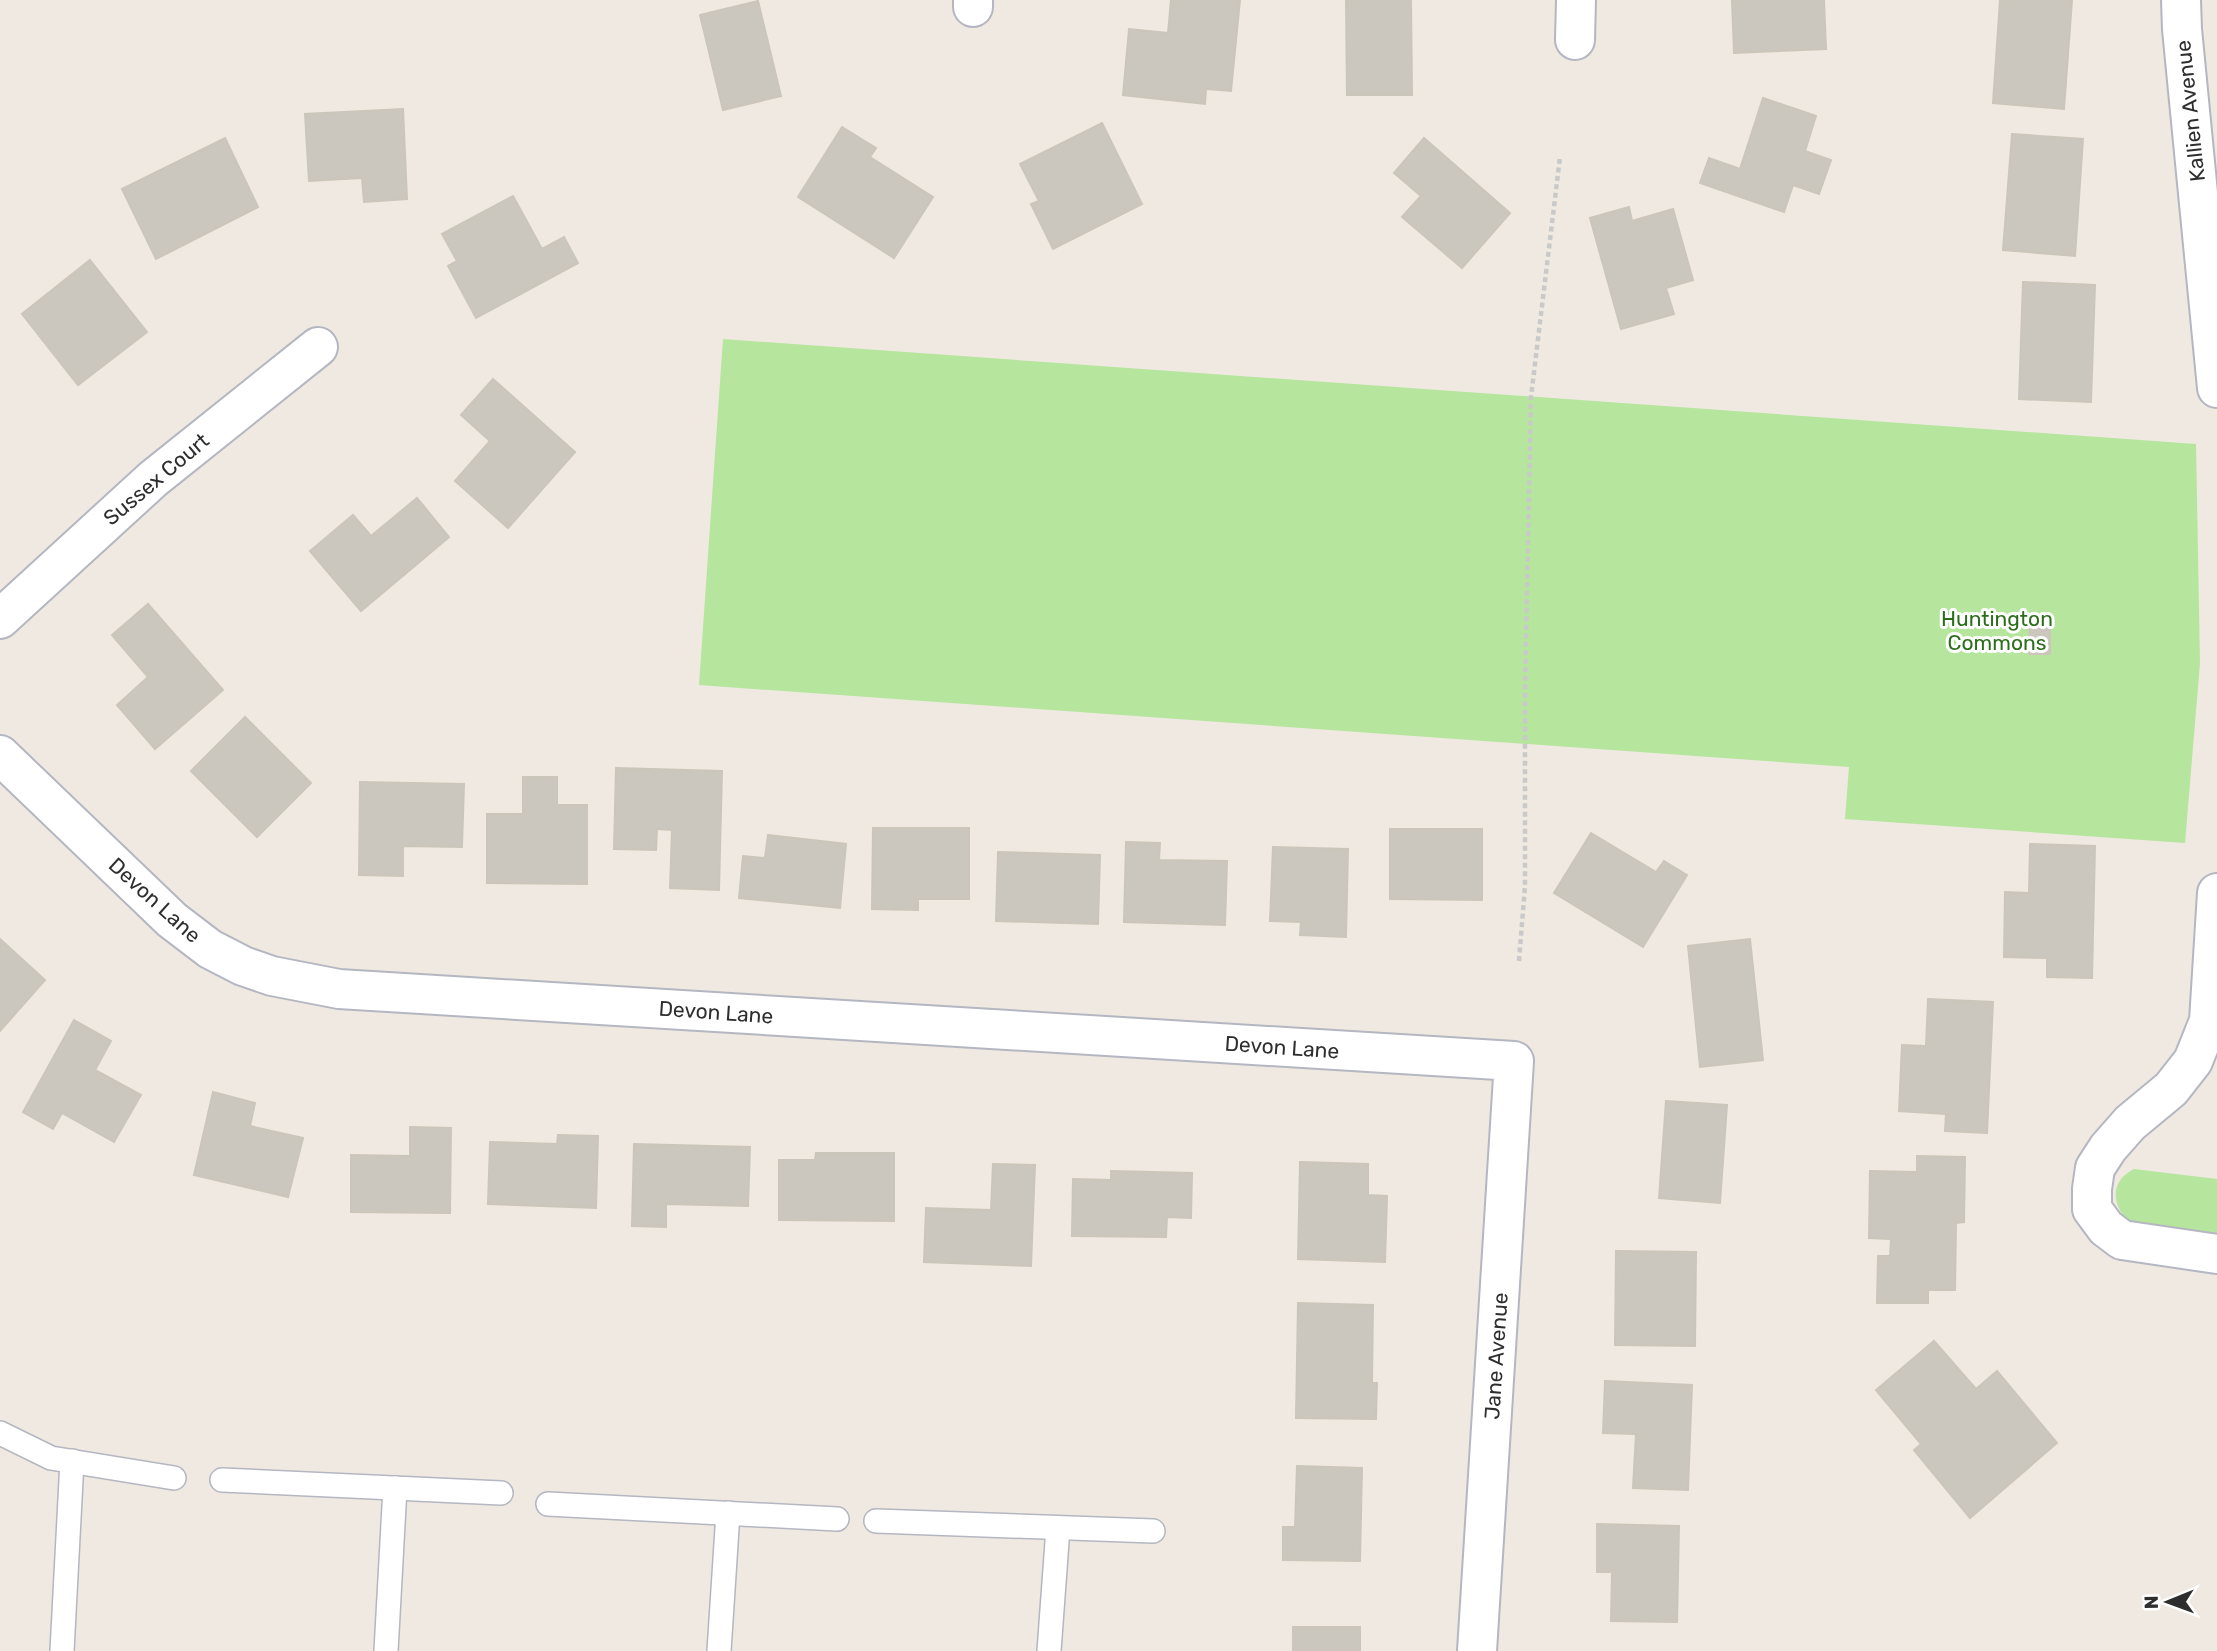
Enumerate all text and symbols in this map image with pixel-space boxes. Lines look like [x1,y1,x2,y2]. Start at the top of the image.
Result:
street label: Kallien Avenue [2170,39,2210,183]
street label: Sussex Court [98,428,214,530]
park label: Huntington Commons [1941,606,2053,655]
street label: Devon Lane [104,852,206,948]
street label: Devon Lane [658,996,774,1028]
street label: Devon Lane [1224,1031,1340,1063]
street label: Jane Avenue [1479,1292,1513,1420]
north arrow [2133,1567,2203,1637]
text: N [2140,1595,2163,1609]

